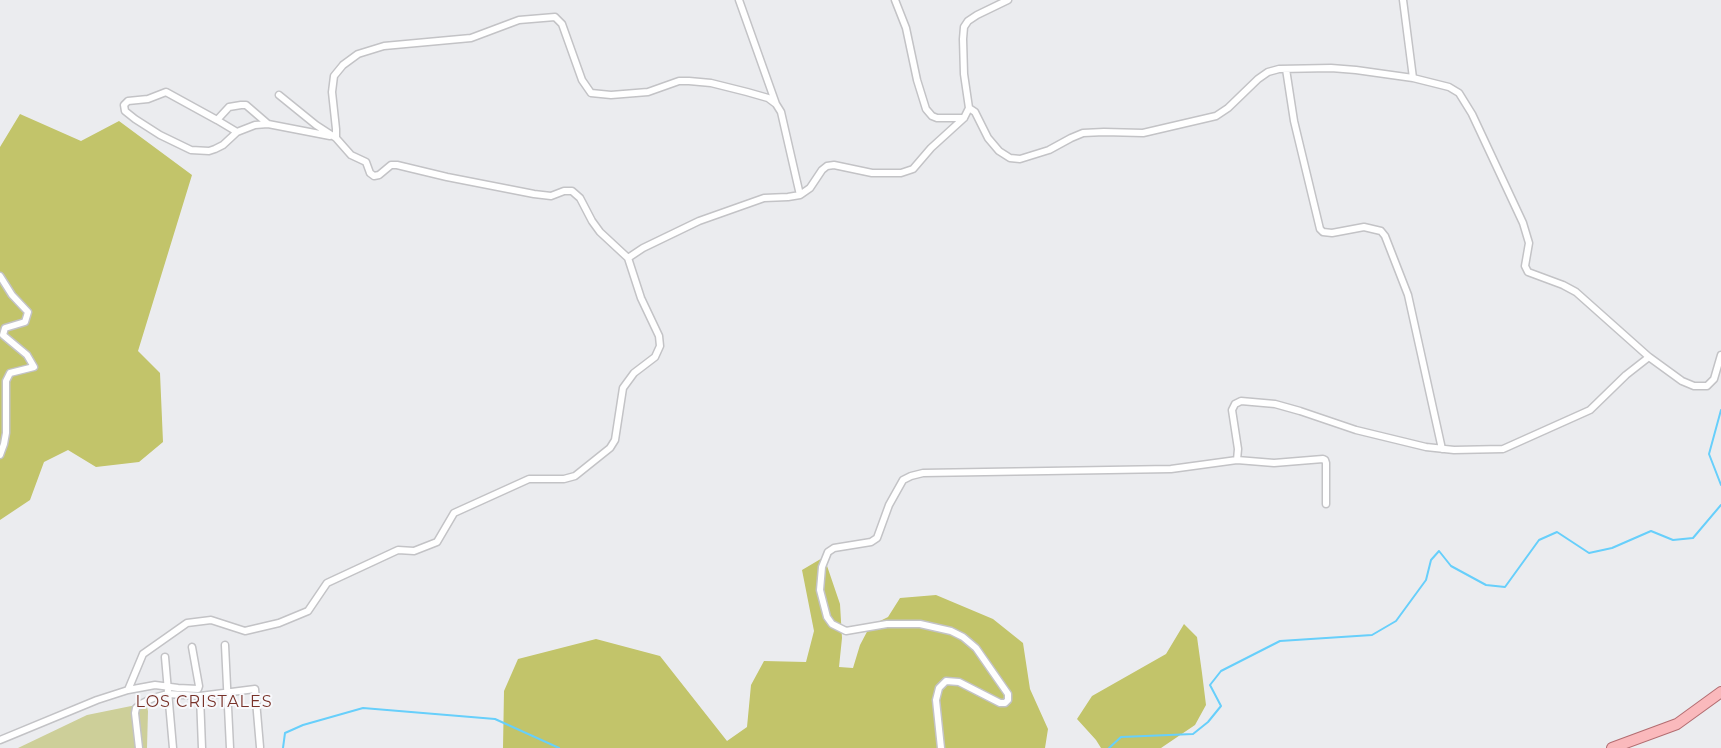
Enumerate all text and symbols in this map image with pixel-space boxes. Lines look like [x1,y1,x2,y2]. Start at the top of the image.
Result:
district label: LOS CRISTALES [134,692,274,712]

